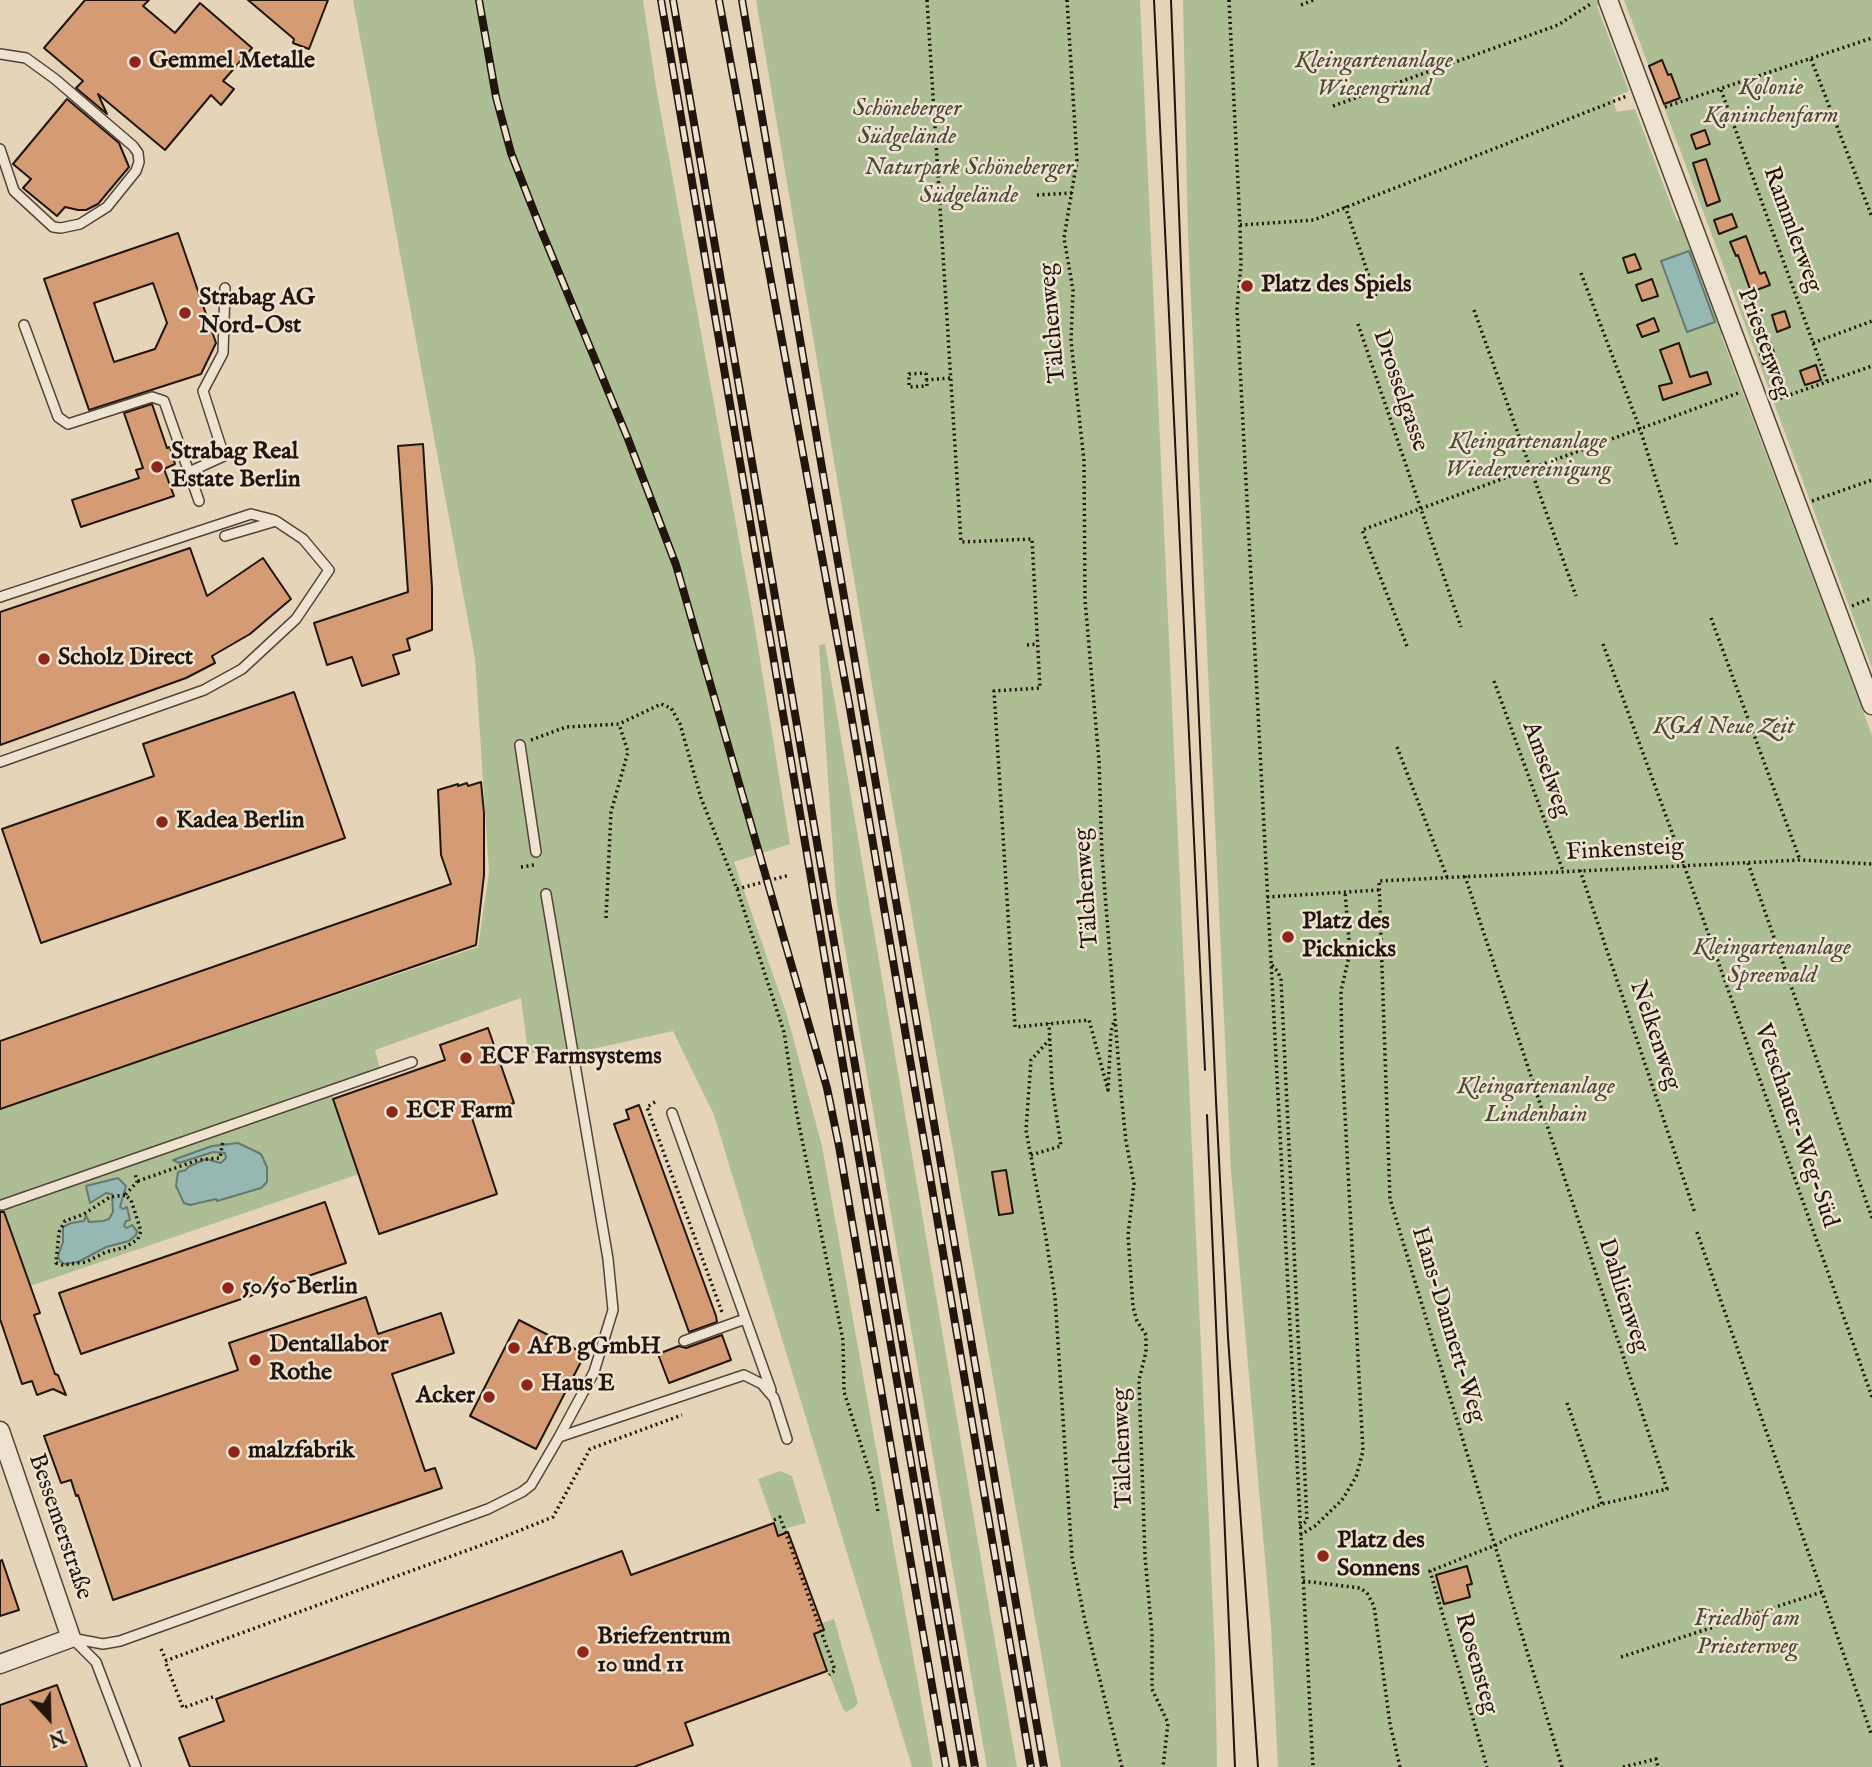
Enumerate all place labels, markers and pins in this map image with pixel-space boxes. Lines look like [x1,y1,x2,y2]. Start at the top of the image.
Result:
place label: Gemmel Metalle [149,48,315,76]
marker: Gemmel Metalle [127,54,143,70]
place label: Platz des Spiels [1261,272,1411,300]
marker: Platz des Spiels [1239,278,1255,294]
place label: Strabag AG Nord-Ost [199,285,315,341]
marker: Strabag AG Nord-Ost [177,305,193,321]
place label: Strabag Real Estate Berlin [171,439,301,495]
marker: Strabag Real Estate Berlin [149,459,165,475]
place label: Scholz Direct [58,645,193,673]
marker: Scholz Direct [36,651,52,667]
place label: Kadea Berlin [176,808,305,836]
marker: Kadea Berlin [154,814,170,830]
place label: Platz des Picknicks [1302,909,1396,965]
marker: Platz des Picknicks [1280,929,1296,945]
place label: ECF Farmsystems [480,1044,662,1072]
marker: ECF Farmsystems [458,1050,474,1066]
place label: ECF Farm [406,1098,513,1126]
marker: ECF Farm [384,1104,400,1120]
place label: 50/50 Berlin [242,1274,358,1302]
marker: 50/50 Berlin [220,1280,236,1296]
place label: Dentallabor Rothe [269,1332,389,1388]
place label: AfB gGmbH [528,1334,661,1362]
marker: AfB gGmbH [506,1340,522,1356]
marker: Dentallabor Rothe [247,1352,263,1368]
place label: Haus E [541,1371,615,1399]
marker: Haus E [519,1377,535,1393]
place label: Acker [416,1383,475,1411]
marker: Acker [481,1389,497,1405]
place label: malzfabrik [248,1438,354,1466]
marker: malzfabrik [226,1444,242,1460]
place label: Platz des Sonnens [1337,1528,1425,1584]
marker: Platz des Sonnens [1315,1548,1331,1564]
place label: Briefzentrum 10 und 11 [597,1624,731,1680]
marker: Briefzentrum 10 und 11 [575,1644,591,1660]

